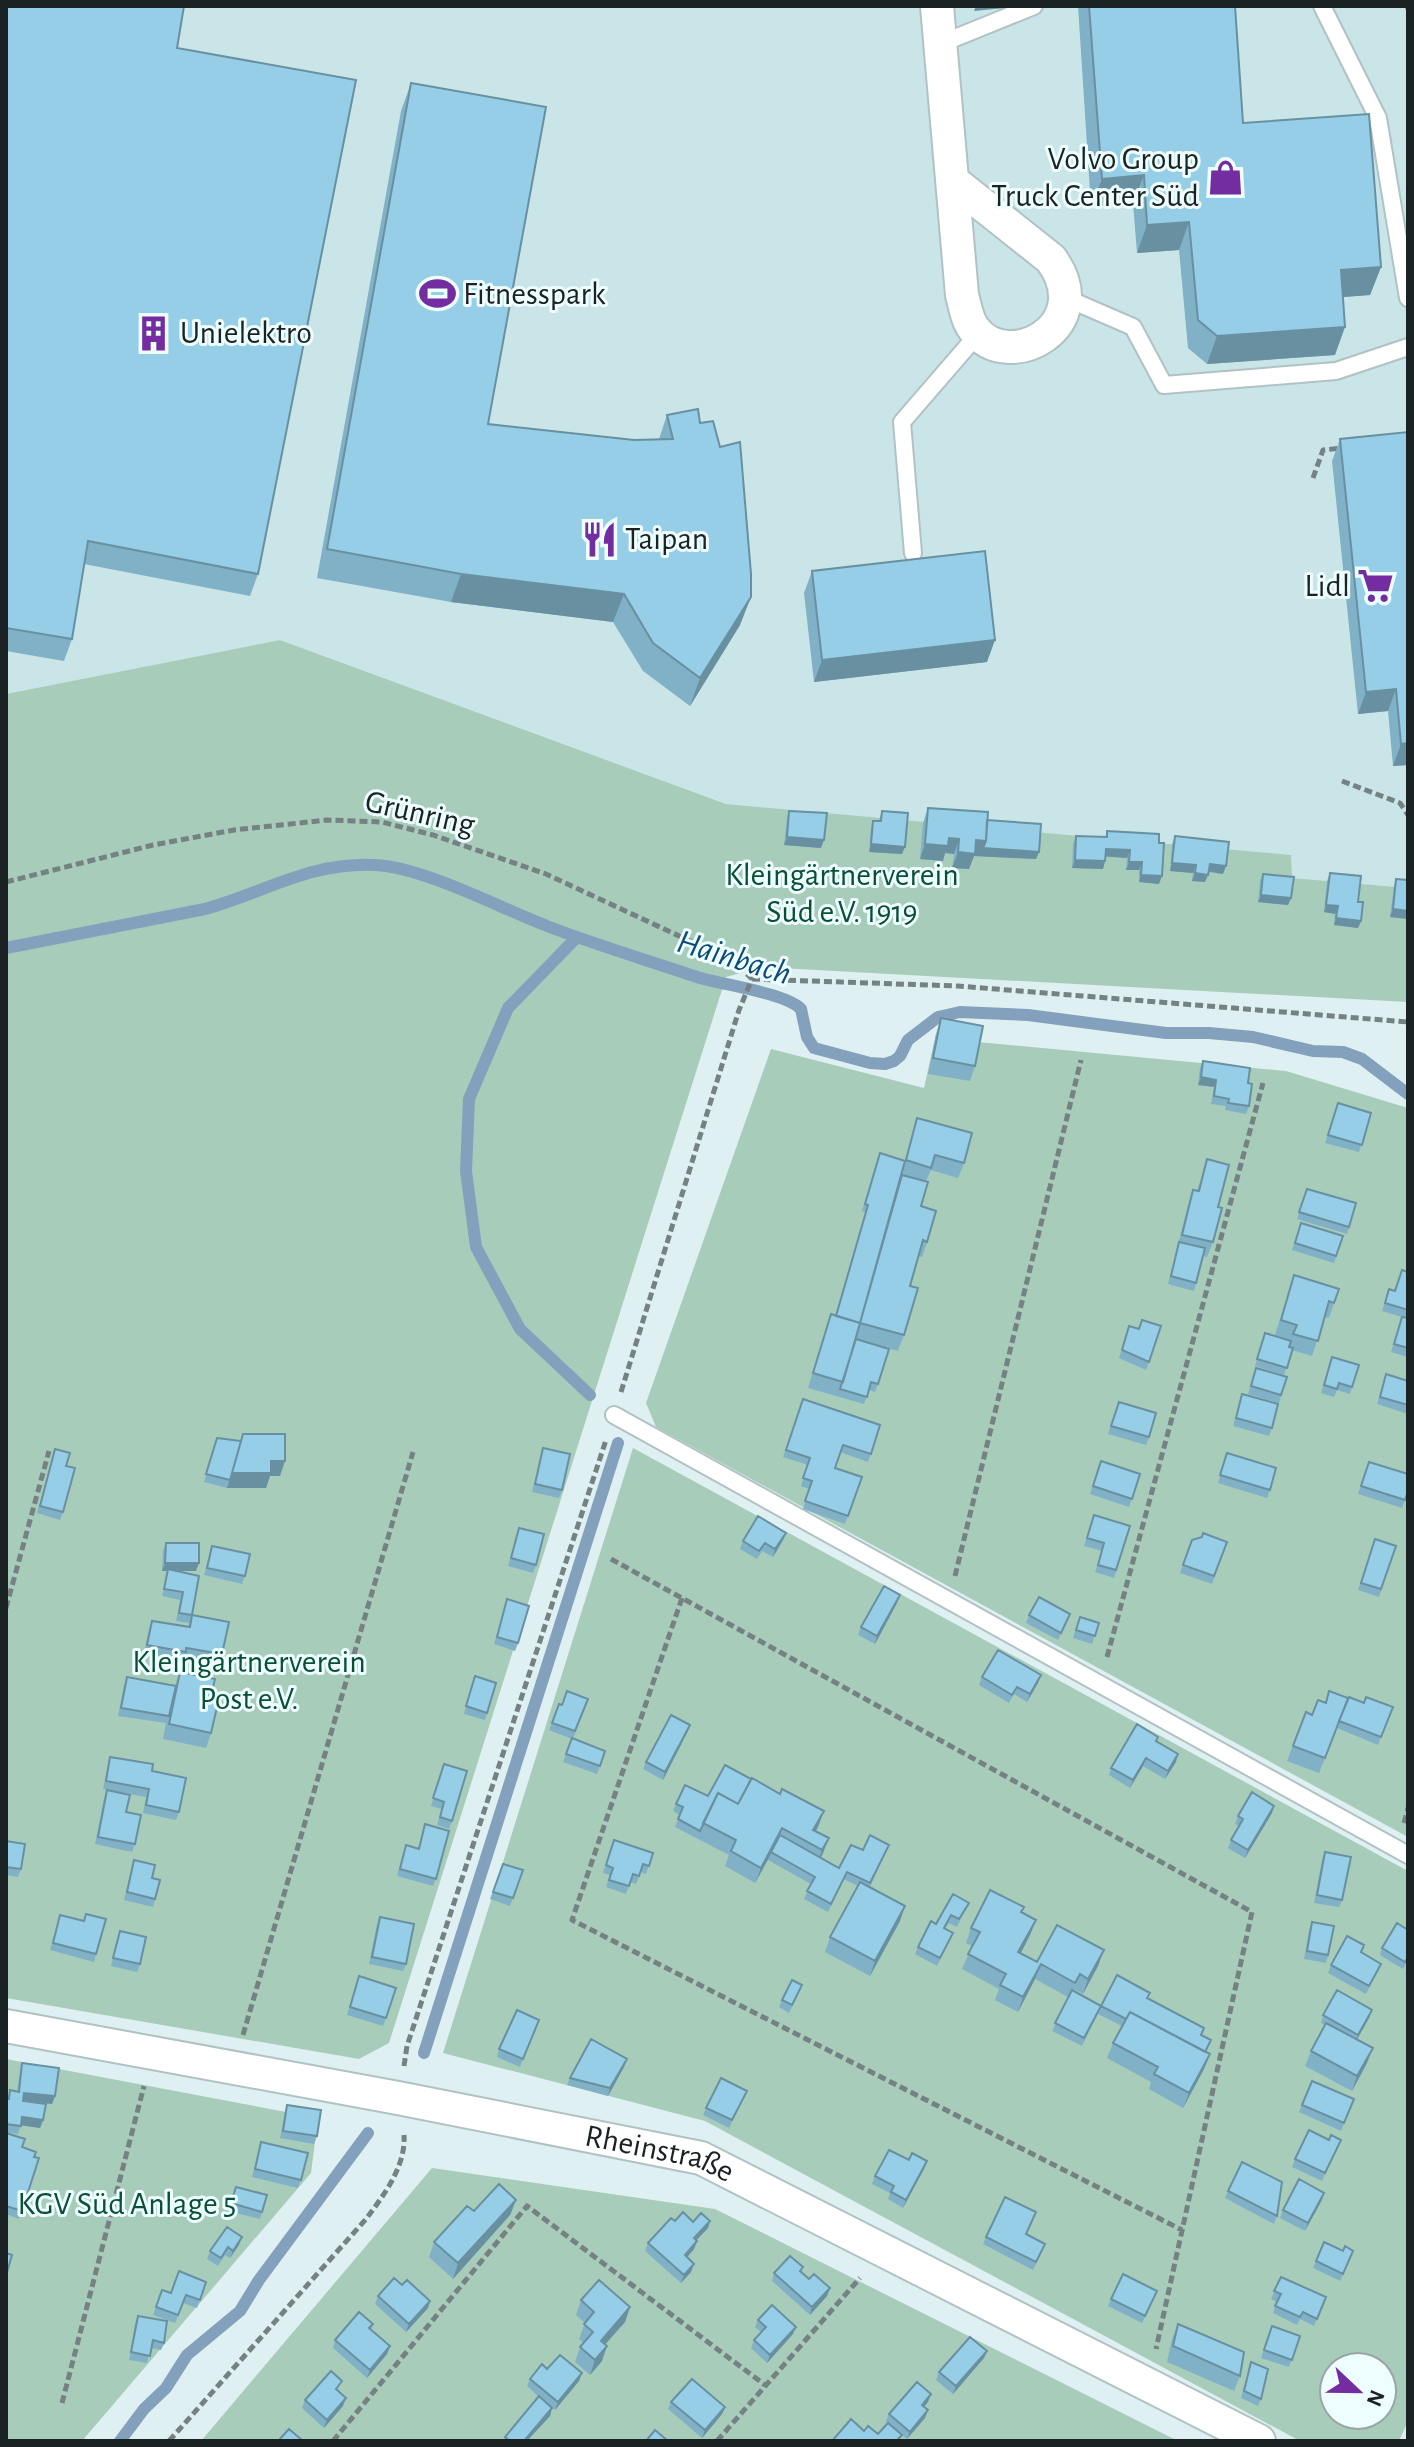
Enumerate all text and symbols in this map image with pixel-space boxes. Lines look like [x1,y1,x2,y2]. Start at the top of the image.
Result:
place label: Volvo Group Truck Center Süd [991,143,1199,212]
shop icon: Volvo Group Truck Center Süd [1206,158,1244,196]
sports icon: Fitnesspark [418,275,456,313]
place label: Fitnesspark [463,278,606,310]
building icon: Unielektro [135,314,173,352]
place label: Unielektro [180,317,312,349]
restaurant icon: Taipan [580,520,618,558]
place label: Taipan [625,523,708,555]
supermarket icon: Lidl [1357,567,1395,605]
place label: Lidl [1304,570,1350,602]
street label: Grünring [362,785,478,841]
park label: Kleingärtnerverein Süd e.V. 1919 [725,859,959,928]
water label: Hainbach [673,925,795,991]
park label: Kleingärtnerverein Post e.V. [132,1646,366,1715]
street label: Rheinstraße [582,2119,739,2188]
park label: KGV Süd Anlage 5 [18,2188,236,2220]
north arrow [1318,2351,1398,2431]
text: N [1363,2387,1389,2409]

